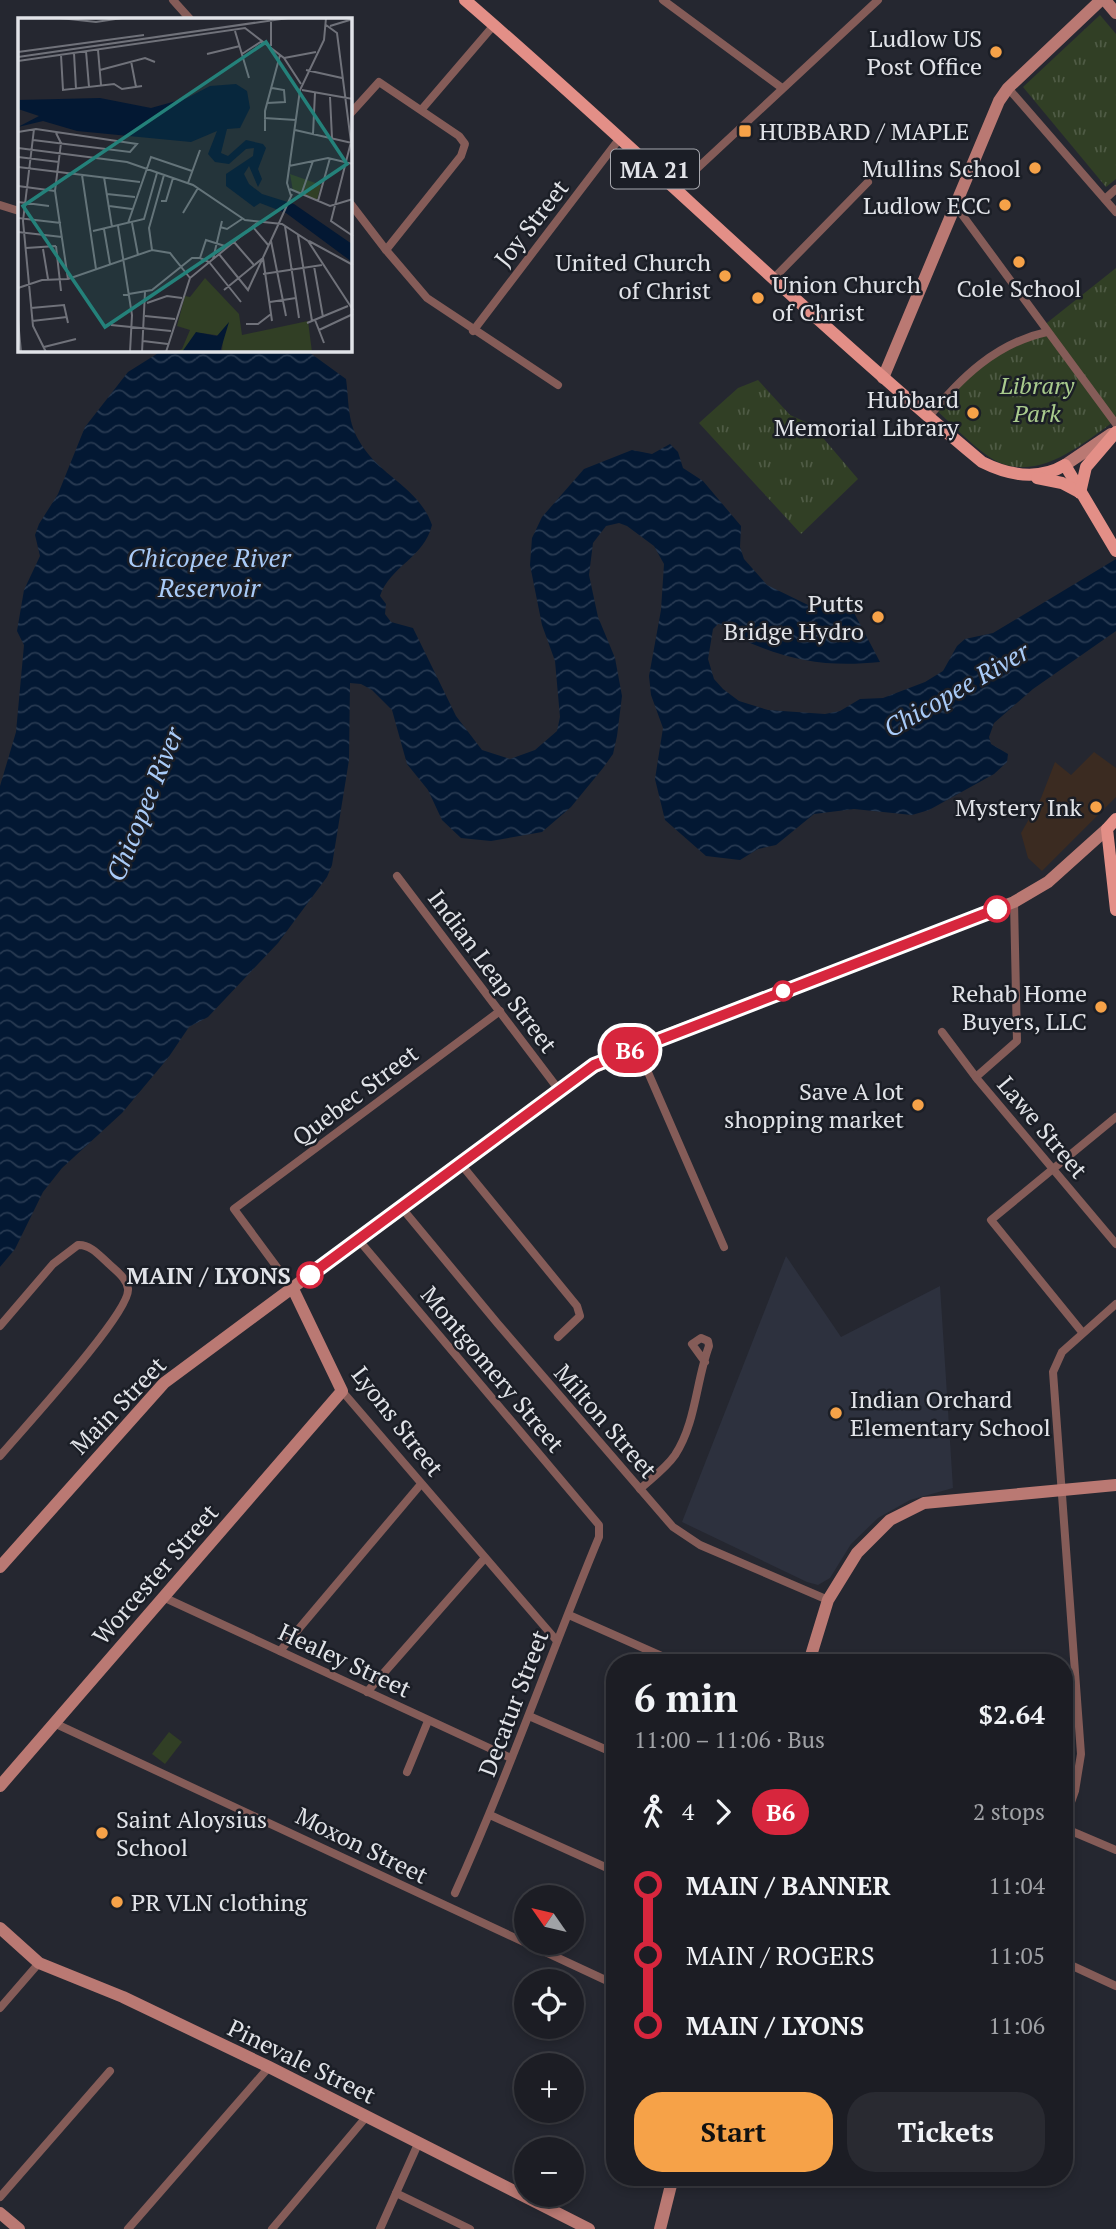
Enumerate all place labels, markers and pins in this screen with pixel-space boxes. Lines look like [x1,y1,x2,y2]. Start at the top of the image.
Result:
place label: Ludlow US Post Office [867,22,982,82]
marker: Ludlow US Post Office [988,44,1004,60]
place label: HUBBARD / MAPLE [759,115,969,147]
marker: HUBBARD / MAPLE [737,123,753,139]
place label: Mullins School [862,152,1021,184]
marker: Mullins School [1027,160,1043,176]
place label: Ludlow ECC [863,189,991,221]
marker: Ludlow ECC [997,197,1013,213]
place label: United Church of Christ [555,246,711,306]
marker: Cole School [1011,254,1027,270]
marker: United Church of Christ [717,268,733,284]
place label: Union Church of Christ [772,268,921,328]
place label: Cole School [956,272,1082,304]
marker: Union Church of Christ [750,290,766,306]
place label: Hubbard Memorial Library [774,383,960,443]
marker: Hubbard Memorial Library [965,405,981,421]
place label: Putts Bridge Hydro [724,587,864,647]
marker: Putts Bridge Hydro [870,609,886,625]
place label: Mystery Ink [955,791,1083,823]
marker: Mystery Ink [1088,799,1104,815]
unlabelled marker [984,896,1010,922]
place label: Rehab Home Buyers, LLC [951,977,1087,1037]
unlabelled marker [773,981,793,1001]
marker: Rehab Home Buyers, LLC [1093,999,1109,1015]
place label: Save A lot shopping market [724,1075,904,1135]
marker: Save A lot shopping market [910,1097,926,1113]
place label: MAIN / LYONS [126,1259,291,1291]
marker: MAIN / LYONS [297,1262,323,1288]
place label: Indian Orchard Elementary School [850,1383,1051,1443]
marker: Indian Orchard Elementary School [828,1405,844,1421]
place label: Saint Aloysius School [116,1803,267,1863]
marker: Saint Aloysius School [94,1825,110,1841]
place label: PR VLN clothing [131,1886,308,1918]
marker: PR VLN clothing [109,1894,125,1910]

